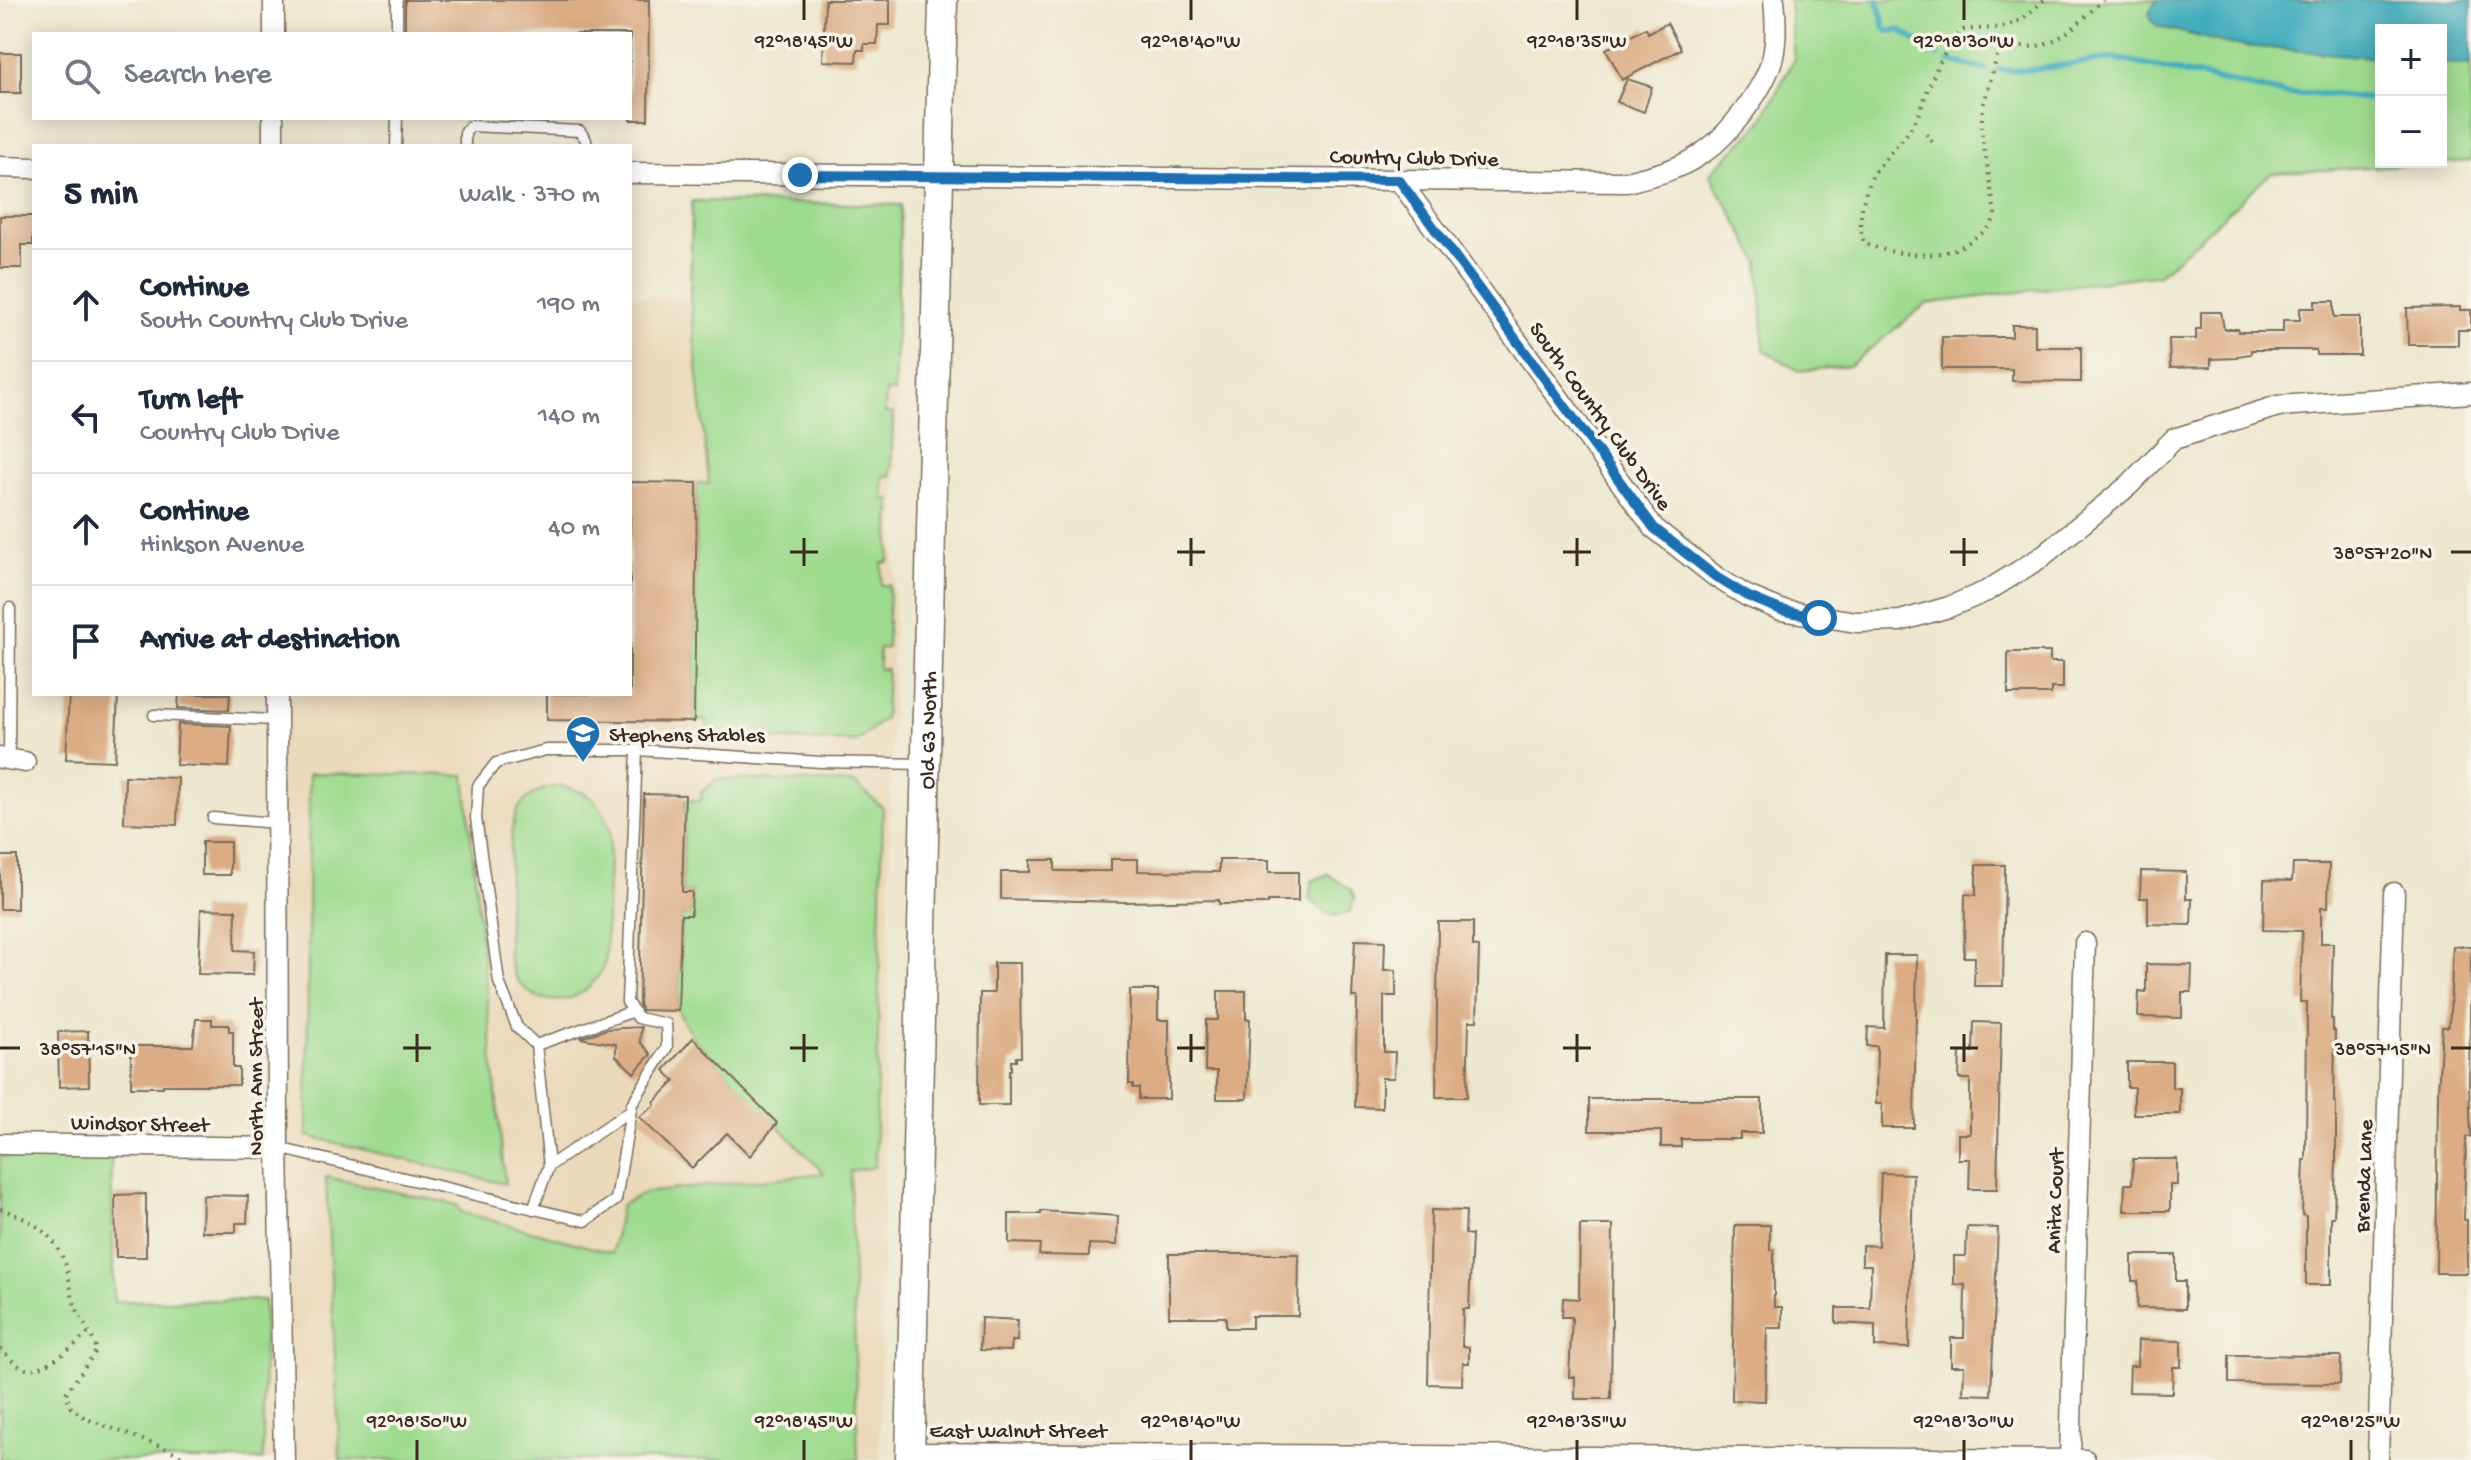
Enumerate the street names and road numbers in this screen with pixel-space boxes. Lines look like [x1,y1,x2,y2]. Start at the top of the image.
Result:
street label: Country Club Drive [1329,146,1499,174]
street label: South Country Club Drive [1522,318,1676,517]
street label: Old 63 North [916,671,945,790]
street label: North Ann Street [245,996,271,1156]
street label: Windsor Street [71,1112,211,1140]
street label: Brenda Lane [2351,1118,2381,1234]
street label: Anita Court [2042,1146,2072,1254]
street label: East Walnut Street [929,1420,1109,1446]

